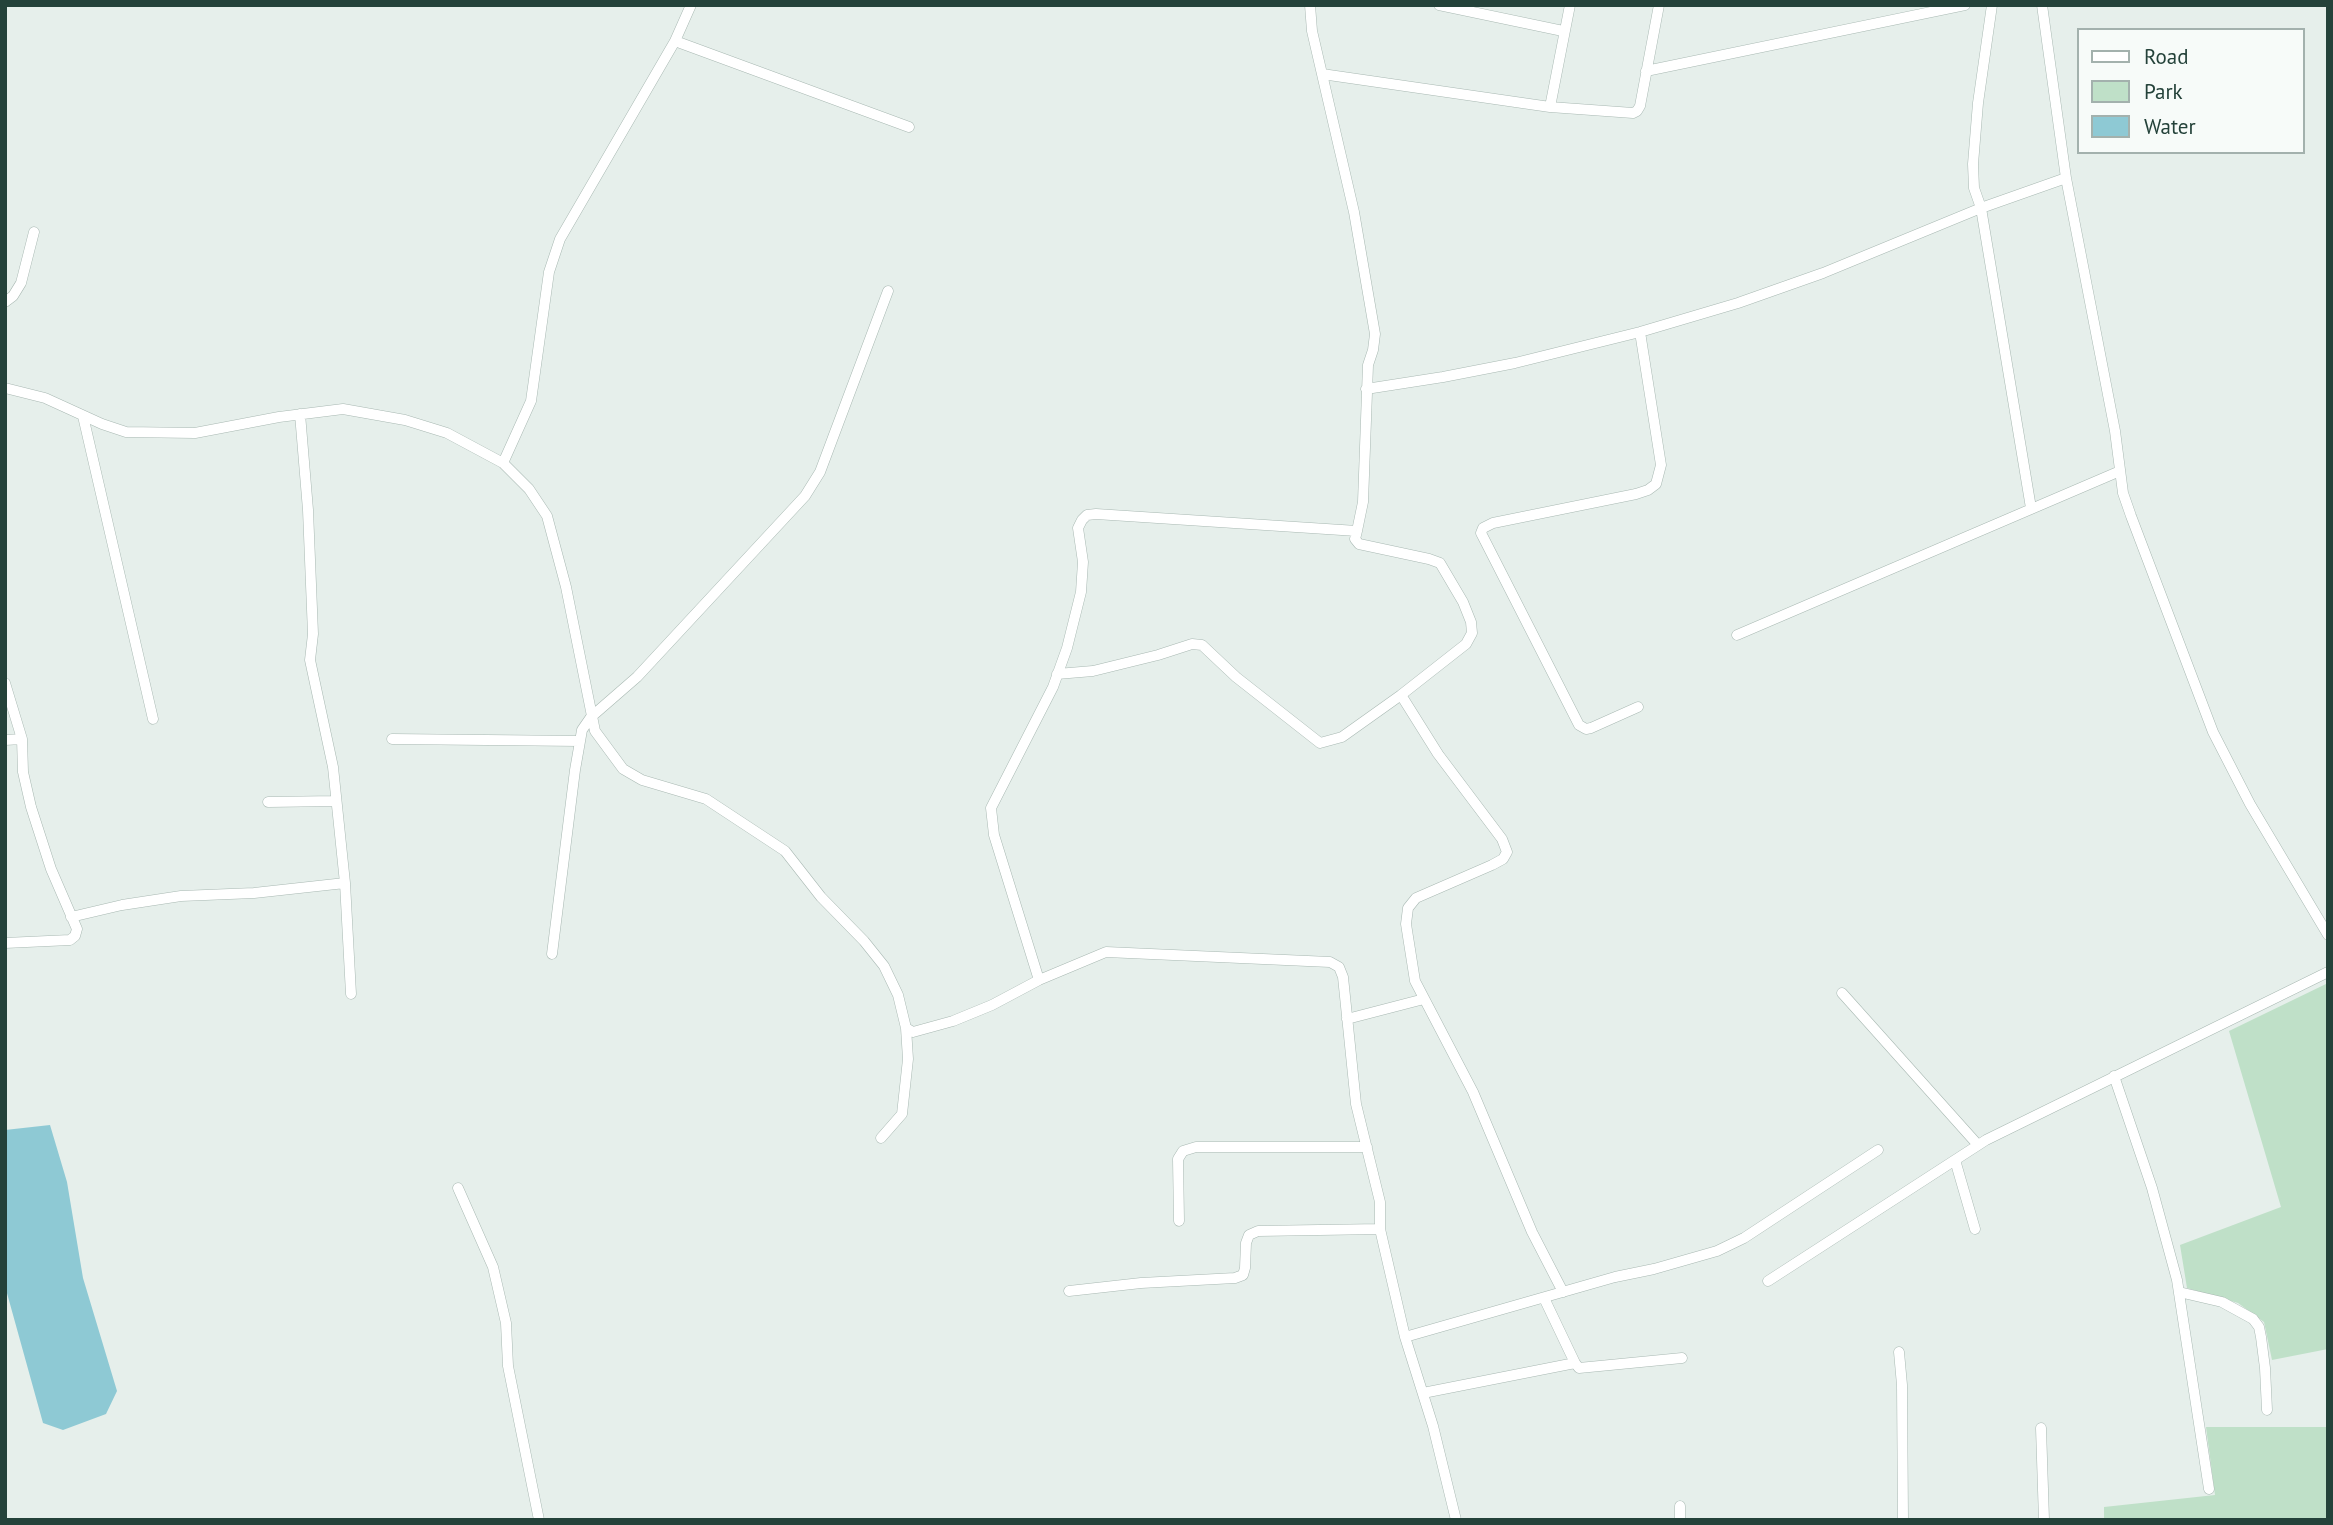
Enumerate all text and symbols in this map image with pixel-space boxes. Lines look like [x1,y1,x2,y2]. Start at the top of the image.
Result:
legend [2078,28,2305,154]
text: Road [2144,43,2188,70]
text: Park [2144,78,2183,105]
text: Water [2144,113,2196,140]

